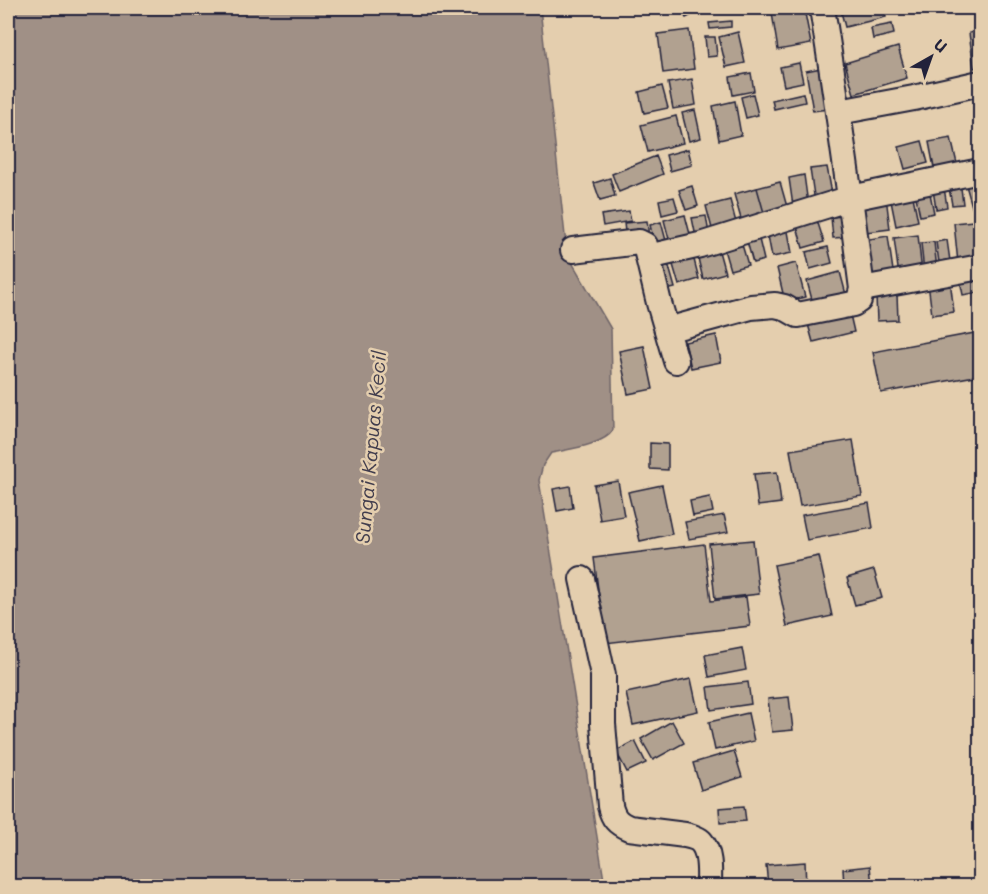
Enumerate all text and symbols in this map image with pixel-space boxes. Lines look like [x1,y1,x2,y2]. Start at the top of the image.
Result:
north arrow [901,27,961,87]
text: U [930,33,952,57]
water label: Sungai Kapuas Kecil [349,349,391,545]

